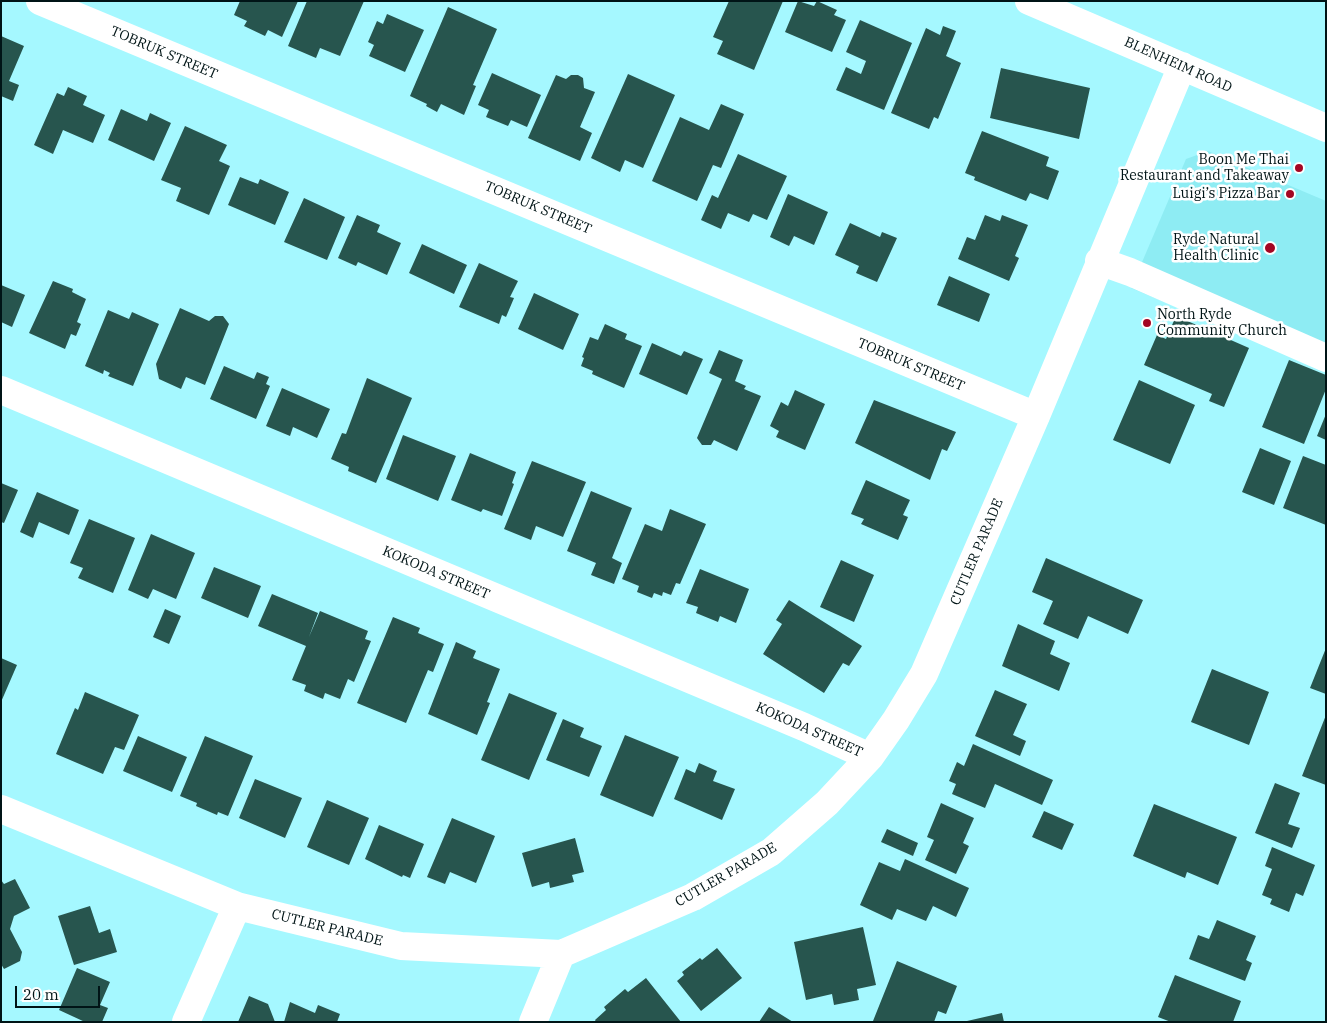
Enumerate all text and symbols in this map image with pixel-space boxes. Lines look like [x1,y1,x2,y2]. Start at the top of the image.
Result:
street label: TOBRUK STREET [108,23,220,83]
street label: BLENHEIM ROAD [1121,34,1235,96]
place label: Boon Me Thai Restaurant and Takeaway [1120,152,1289,184]
marker: Boon Me Thai Restaurant and Takeaway [1293,162,1305,174]
street label: TOBRUK STREET [482,178,594,238]
place label: Luigi’s Pizza Bar [1172,186,1280,202]
marker: Luigi’s Pizza Bar [1284,188,1296,200]
place label: Ryde Natural Health Clinic [1173,232,1259,264]
marker: Ryde Natural Health Clinic [1263,241,1277,255]
place label: North Ryde Community Church [1157,307,1287,340]
marker: North Ryde Community Church [1141,317,1153,329]
street label: TOBRUK STREET [855,335,967,395]
street label: CUTLER PARADE [947,496,1007,608]
street label: KOKODA STREET [380,543,492,603]
street label: KOKODA STREET [753,699,865,761]
street label: CUTLER PARADE [672,839,780,911]
street label: CUTLER PARADE [270,906,384,950]
scale bar [18,976,102,1008]
text: 20 m [23,985,59,1004]

